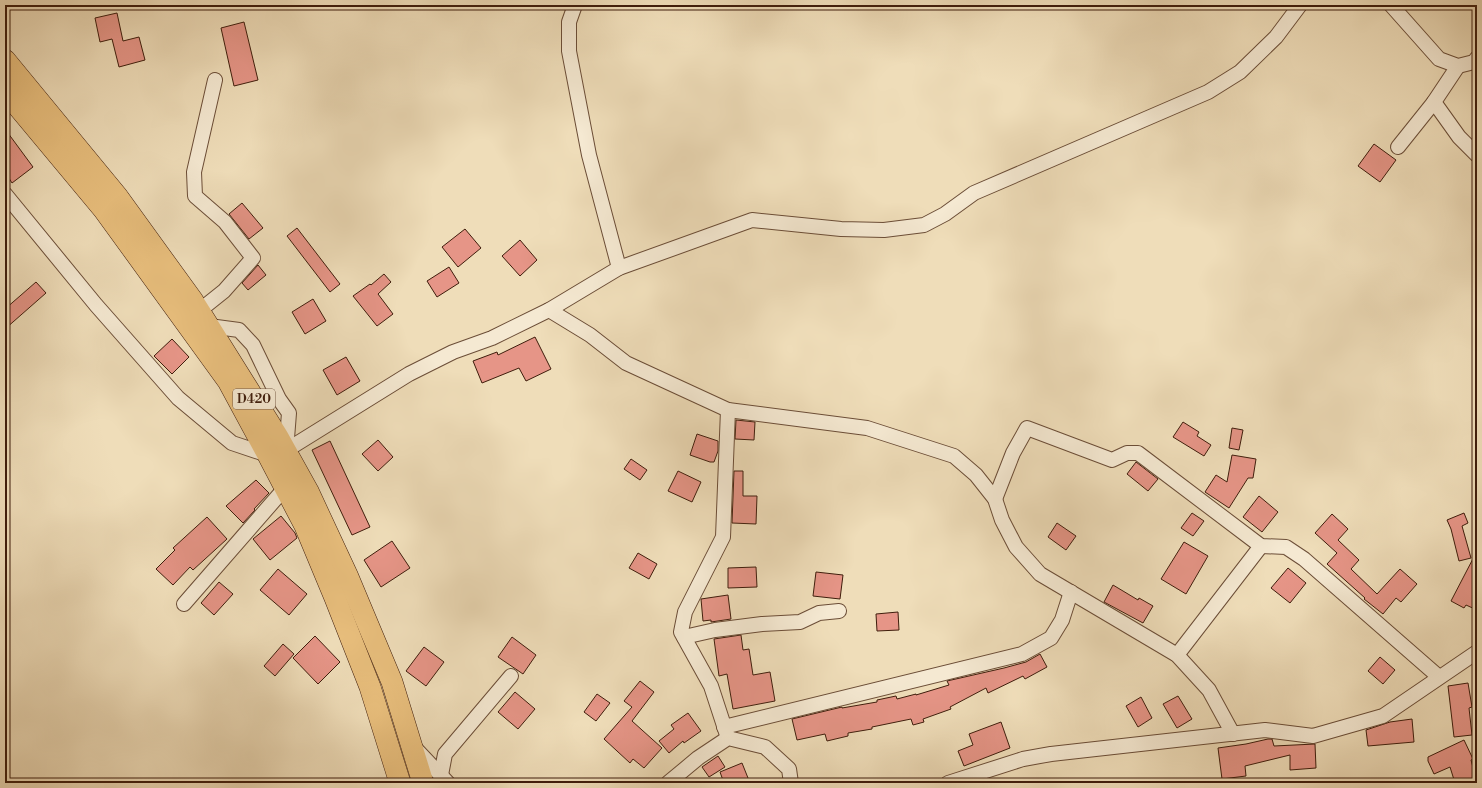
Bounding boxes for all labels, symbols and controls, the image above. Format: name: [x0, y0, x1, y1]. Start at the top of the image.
road number: D420: [233, 389, 275, 409]

